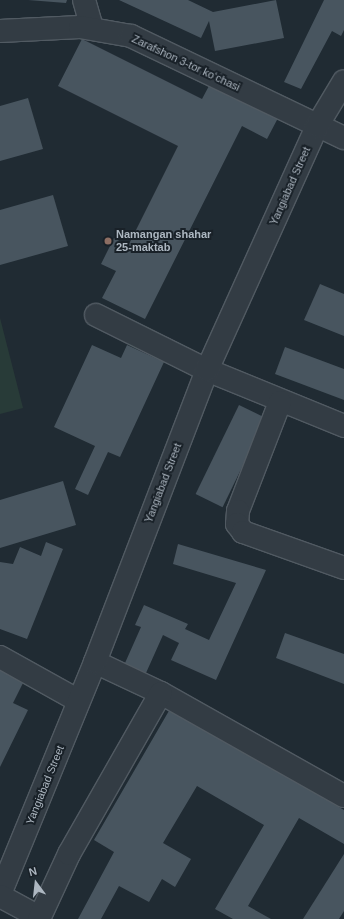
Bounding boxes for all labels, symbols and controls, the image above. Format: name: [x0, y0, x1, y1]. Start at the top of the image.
street label: Zarafshon 3-tor koʻchasi: [130, 32, 242, 94]
street label: Yangiabad Street: [267, 145, 313, 227]
place label: Namangan shahar 25-maktab: [116, 228, 211, 254]
marker: Namangan shahar 25-maktab: [103, 236, 113, 246]
street label: Yangiabad Street: [142, 441, 184, 525]
street label: Yangiabad Street: [23, 743, 67, 827]
north arrow: [16, 863, 56, 903]
text: N: [27, 865, 38, 878]

